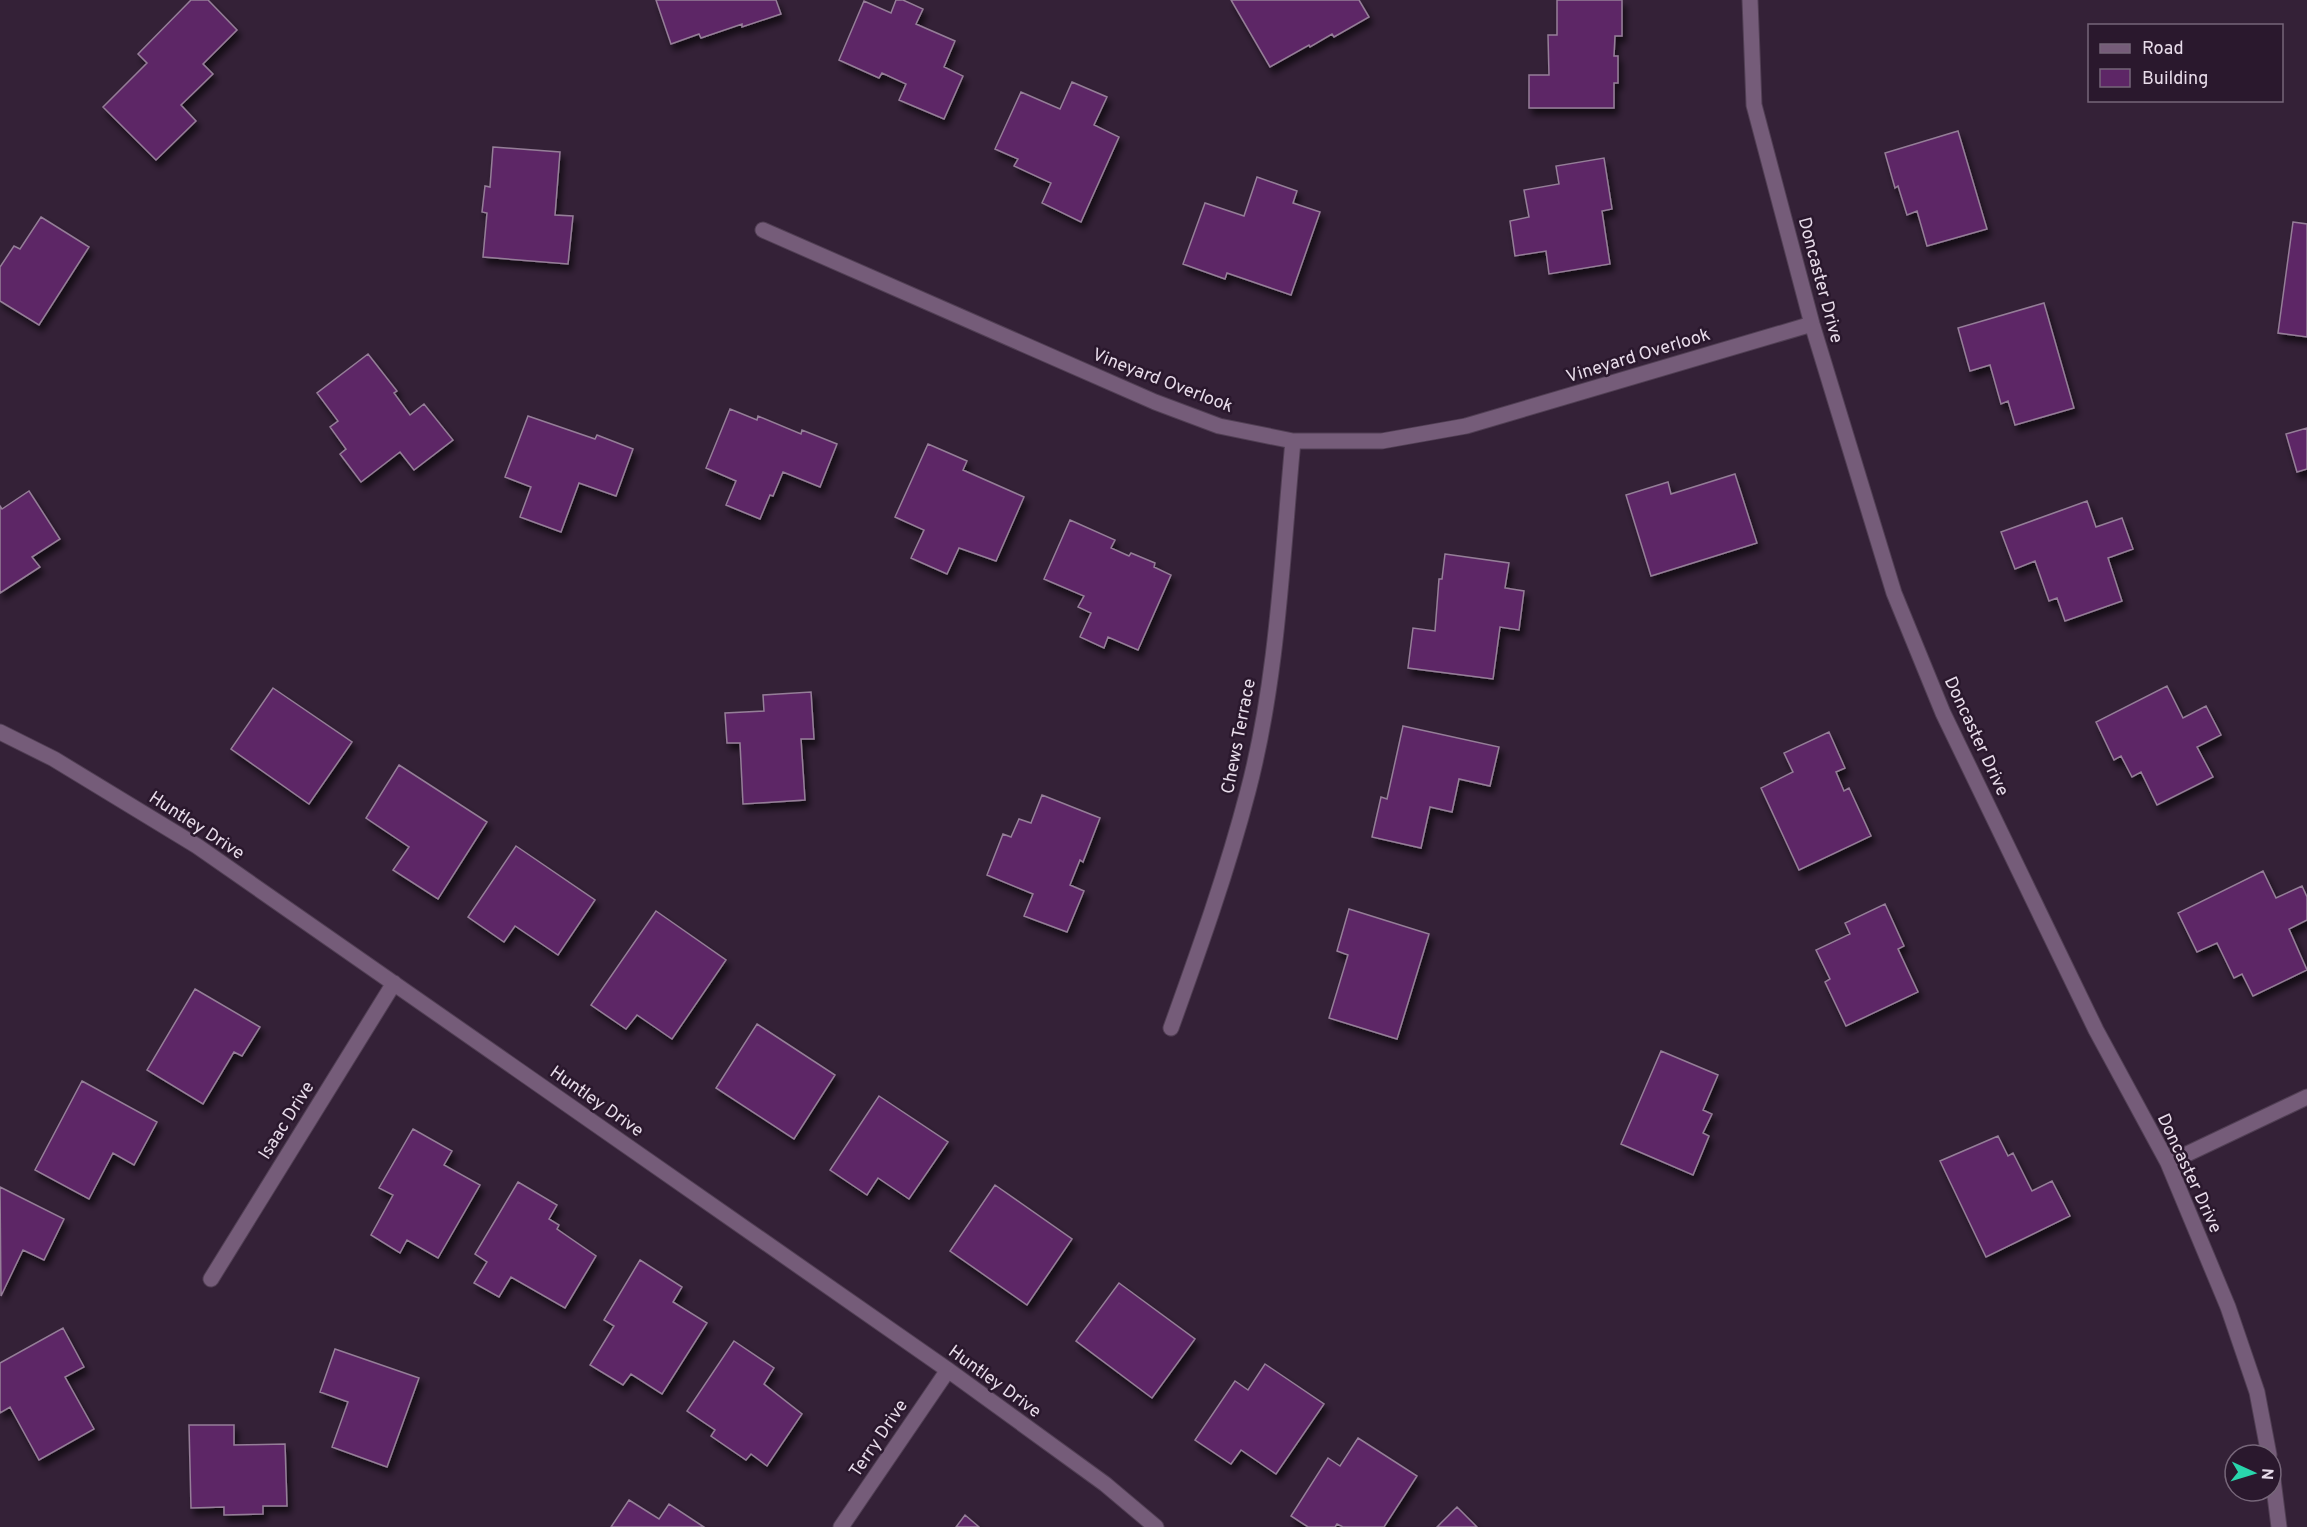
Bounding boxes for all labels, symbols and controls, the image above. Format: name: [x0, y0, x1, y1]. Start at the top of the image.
legend: [2088, 24, 2283, 102]
text: Road: [2142, 38, 2184, 61]
text: Building: [2142, 68, 2208, 91]
street label: Doncaster Drive: [1792, 215, 1847, 346]
street label: Vineyard Overlook: [1564, 324, 1713, 389]
street label: Vineyard Overlook: [1089, 344, 1236, 419]
street label: Doncaster Drive: [1938, 673, 2013, 800]
street label: Chews Terrace: [1217, 677, 1262, 796]
street label: Huntley Drive: [144, 787, 248, 866]
street label: Huntley Drive: [545, 1061, 648, 1143]
street label: Isaac Drive: [254, 1077, 320, 1164]
street label: Doncaster Drive: [2151, 1110, 2226, 1237]
street label: Huntley Drive: [943, 1341, 1045, 1424]
street label: Terry Drive: [845, 1395, 914, 1482]
north arrow: [2223, 1443, 2283, 1503]
text: N: [2256, 1467, 2276, 1480]

